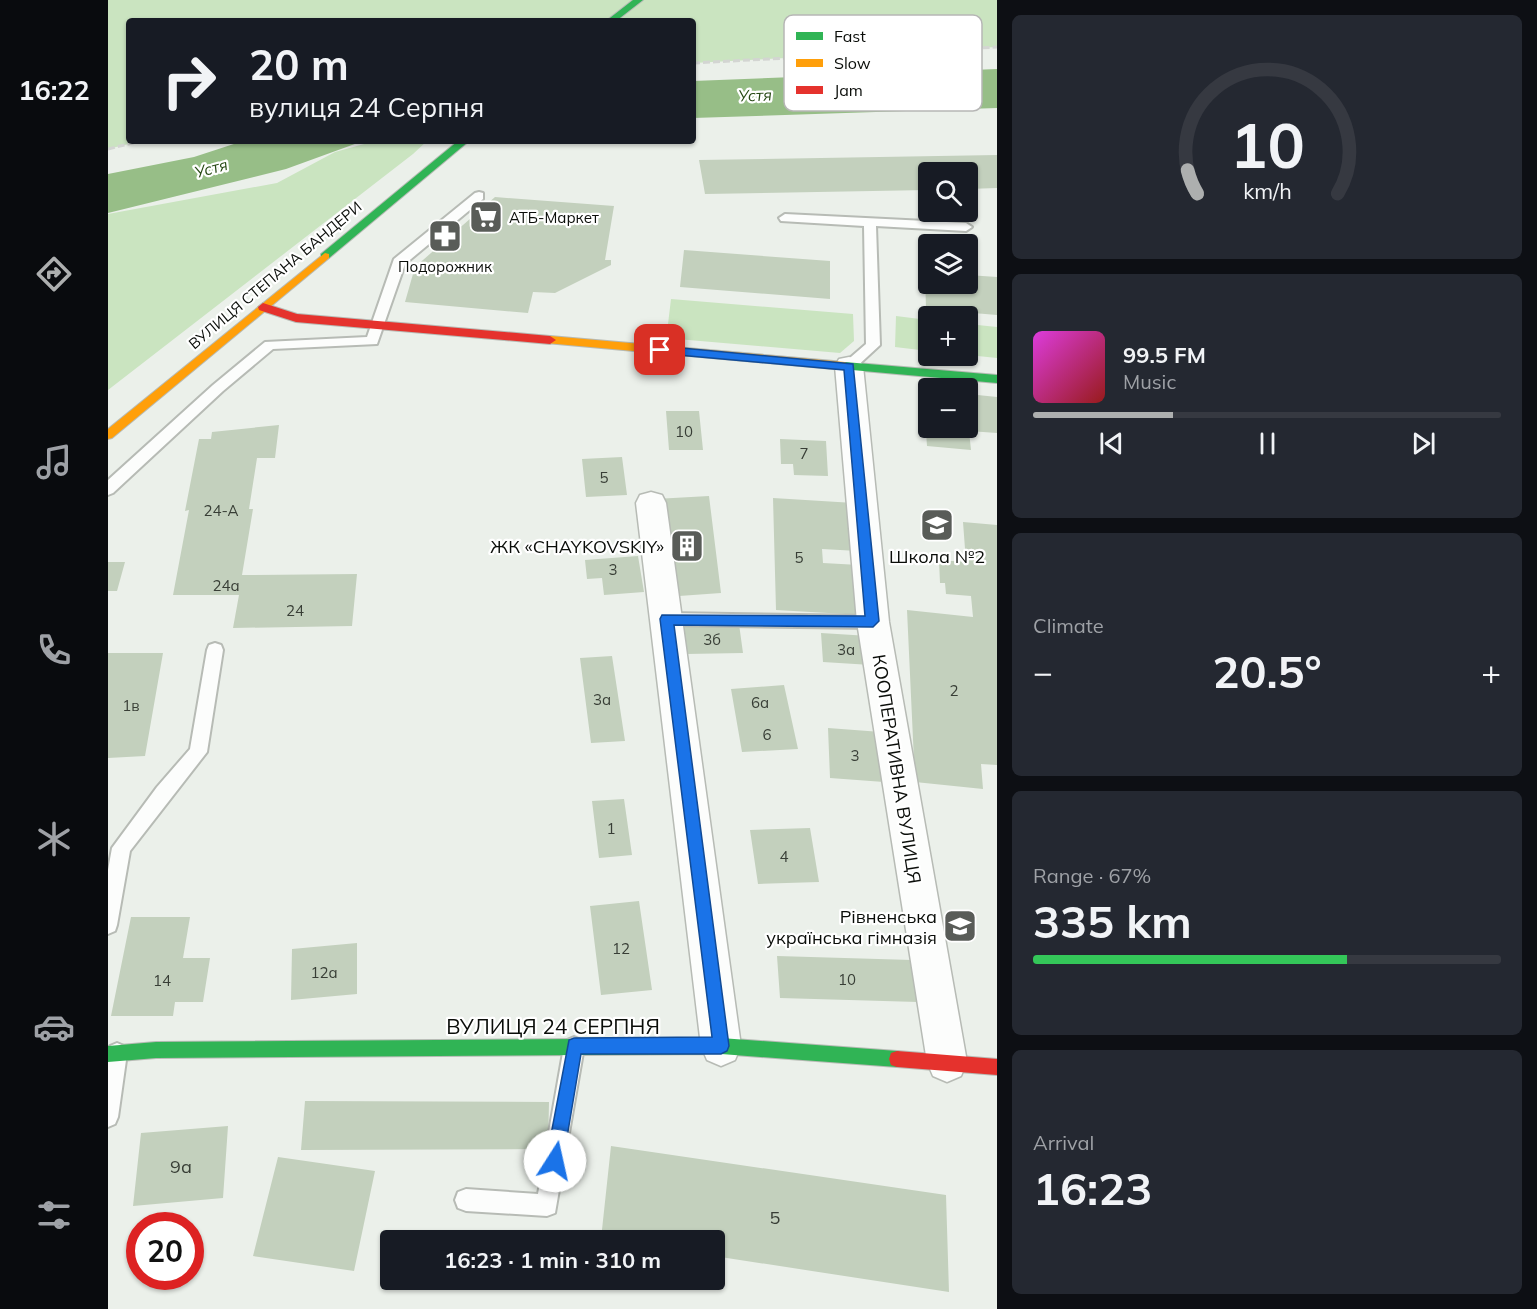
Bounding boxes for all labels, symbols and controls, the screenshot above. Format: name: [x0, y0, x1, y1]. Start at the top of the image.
legend: [784, 15, 982, 111]
text: Fast: [834, 26, 866, 46]
text: 20 m: [249, 38, 349, 91]
icon: right: [150, 42, 228, 120]
text: Slow: [834, 53, 871, 73]
text: 16:22: [18, 73, 90, 107]
text: Jam: [834, 80, 863, 100]
water label: Устя: [738, 84, 772, 106]
text: вулиця 24 Серпня: [249, 90, 484, 124]
text: 10: [1230, 105, 1304, 184]
water label: Устя: [192, 154, 230, 182]
map controls: [918, 162, 978, 438]
button: search: [918, 162, 978, 222]
text: km/h: [1243, 177, 1291, 204]
street label: ВУЛИЦЯ СТЕПАНА БАНДЕРИ: [185, 197, 365, 353]
supermarket icon: АТБ-Маркет: [468, 199, 504, 235]
place label: АТБ-Маркет: [509, 208, 599, 227]
pharmacy icon: Подорожник: [427, 218, 463, 254]
button: layers: [918, 234, 978, 294]
icon: directions: [33, 253, 75, 295]
place label: Подорожник: [398, 257, 493, 276]
button: +: [918, 306, 978, 366]
pin: [634, 324, 685, 375]
icon: arrive: [643, 333, 676, 366]
text: 99.5 FM: [1123, 341, 1206, 369]
text: Music: [1123, 369, 1176, 394]
button: −: [918, 378, 978, 438]
house number: 10: [675, 422, 693, 441]
icon: previous: [1095, 427, 1128, 460]
icon: pause: [1251, 427, 1284, 460]
icon: next: [1407, 427, 1440, 460]
icon: music: [33, 441, 75, 483]
house number: 7: [799, 444, 809, 463]
house number: 5: [599, 468, 609, 487]
house number: 24-А: [203, 501, 239, 520]
school or university icon: Школа №2: [919, 507, 955, 543]
building icon: ЖК «CHAYKOVSKIY»: [669, 528, 705, 564]
place label: ЖК «CHAYKOVSKIY»: [490, 535, 664, 558]
place label: Школа №2: [889, 545, 985, 568]
house number: 5: [794, 548, 804, 567]
house number: 3: [608, 560, 618, 579]
house number: 24а: [212, 576, 240, 595]
house number: 24: [286, 601, 304, 620]
text: Climate: [1033, 613, 1104, 638]
icon: phone: [33, 629, 75, 671]
house number: 3б: [703, 630, 721, 649]
house number: 3а: [837, 640, 855, 659]
text: 20.5°: [1212, 643, 1322, 699]
text: −: [1033, 651, 1053, 692]
text: +: [1481, 651, 1501, 692]
street label: КООПЕРАТИВНА ВУЛИЦЯ: [868, 653, 926, 885]
house number: 2: [949, 681, 959, 700]
house number: 3а: [593, 690, 611, 709]
house number: 6а: [751, 693, 769, 712]
house number: 1в: [122, 696, 140, 715]
house number: 6: [762, 725, 772, 744]
house number: 3: [850, 746, 860, 765]
icon: climate: [33, 818, 75, 860]
house number: 1: [606, 819, 616, 838]
house number: 4: [779, 847, 789, 866]
text: Range · 67%: [1033, 863, 1151, 888]
text: 335 km: [1033, 893, 1192, 949]
place label: Рівненська українська гімназія: [766, 905, 937, 949]
school or university icon: Рівненська українська гімназія: [942, 908, 978, 944]
house number: 12: [612, 939, 630, 958]
house number: 12а: [310, 963, 338, 982]
house number: 10: [838, 970, 856, 989]
house number: 14: [153, 971, 171, 990]
icon: car: [33, 1006, 75, 1048]
street label: ВУЛИЦЯ 24 СЕРПНЯ: [446, 1013, 660, 1039]
position arrow: [523, 1129, 587, 1193]
text: Arrival: [1033, 1130, 1094, 1155]
house number: 9а: [170, 1155, 192, 1178]
text: 16:23: [1033, 1160, 1152, 1216]
icon: filters: [33, 1194, 75, 1236]
house number: 5: [770, 1206, 781, 1229]
speed limit sign: 20: [126, 1212, 204, 1290]
text: 16:23 · 1 min · 310 m: [444, 1246, 661, 1274]

